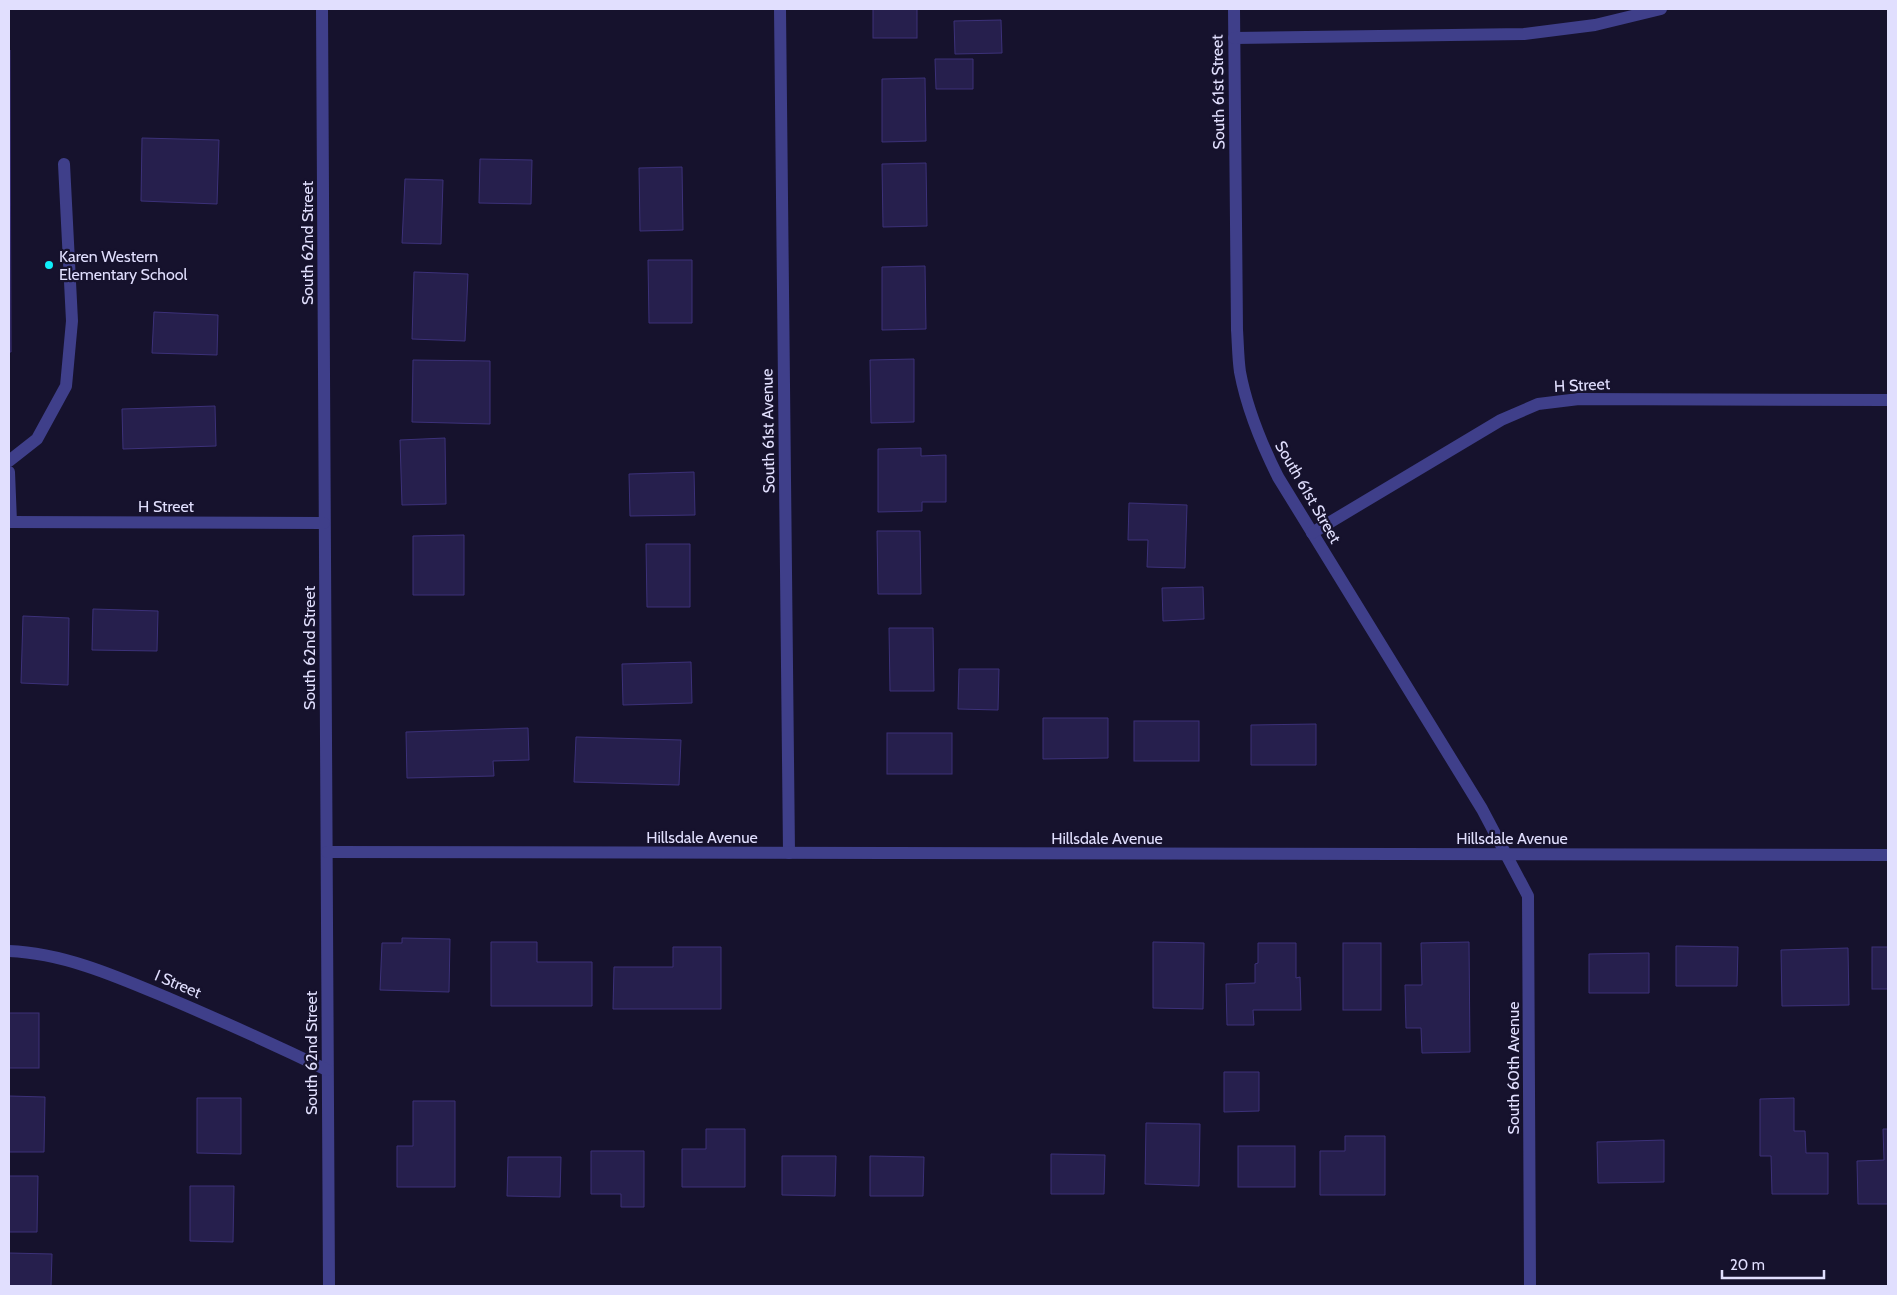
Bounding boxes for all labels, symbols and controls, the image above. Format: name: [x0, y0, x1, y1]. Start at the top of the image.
street label: South 61st Street: [1207, 34, 1229, 150]
street label: South 62nd Street: [298, 180, 317, 305]
place label: Karen Western Elementary School: [59, 247, 187, 284]
marker: Karen Western Elementary School: [43, 259, 55, 271]
street label: South 61st Avenue: [757, 368, 779, 494]
street label: H Street: [1554, 374, 1611, 396]
street label: South 61st Street: [1271, 437, 1345, 547]
street label: H Street: [138, 497, 195, 516]
street label: South 62nd Street: [300, 585, 319, 710]
street label: Hillsdale Avenue: [646, 828, 758, 847]
street label: Hillsdale Avenue: [1051, 829, 1163, 848]
street label: Hillsdale Avenue: [1456, 829, 1568, 848]
street label: I Street: [152, 966, 205, 1003]
street label: South 62nd Street: [302, 990, 321, 1115]
street label: South 60th Avenue: [1504, 1002, 1523, 1134]
scale bar: [1722, 1248, 1824, 1280]
text: 20 m: [1730, 1256, 1765, 1274]

